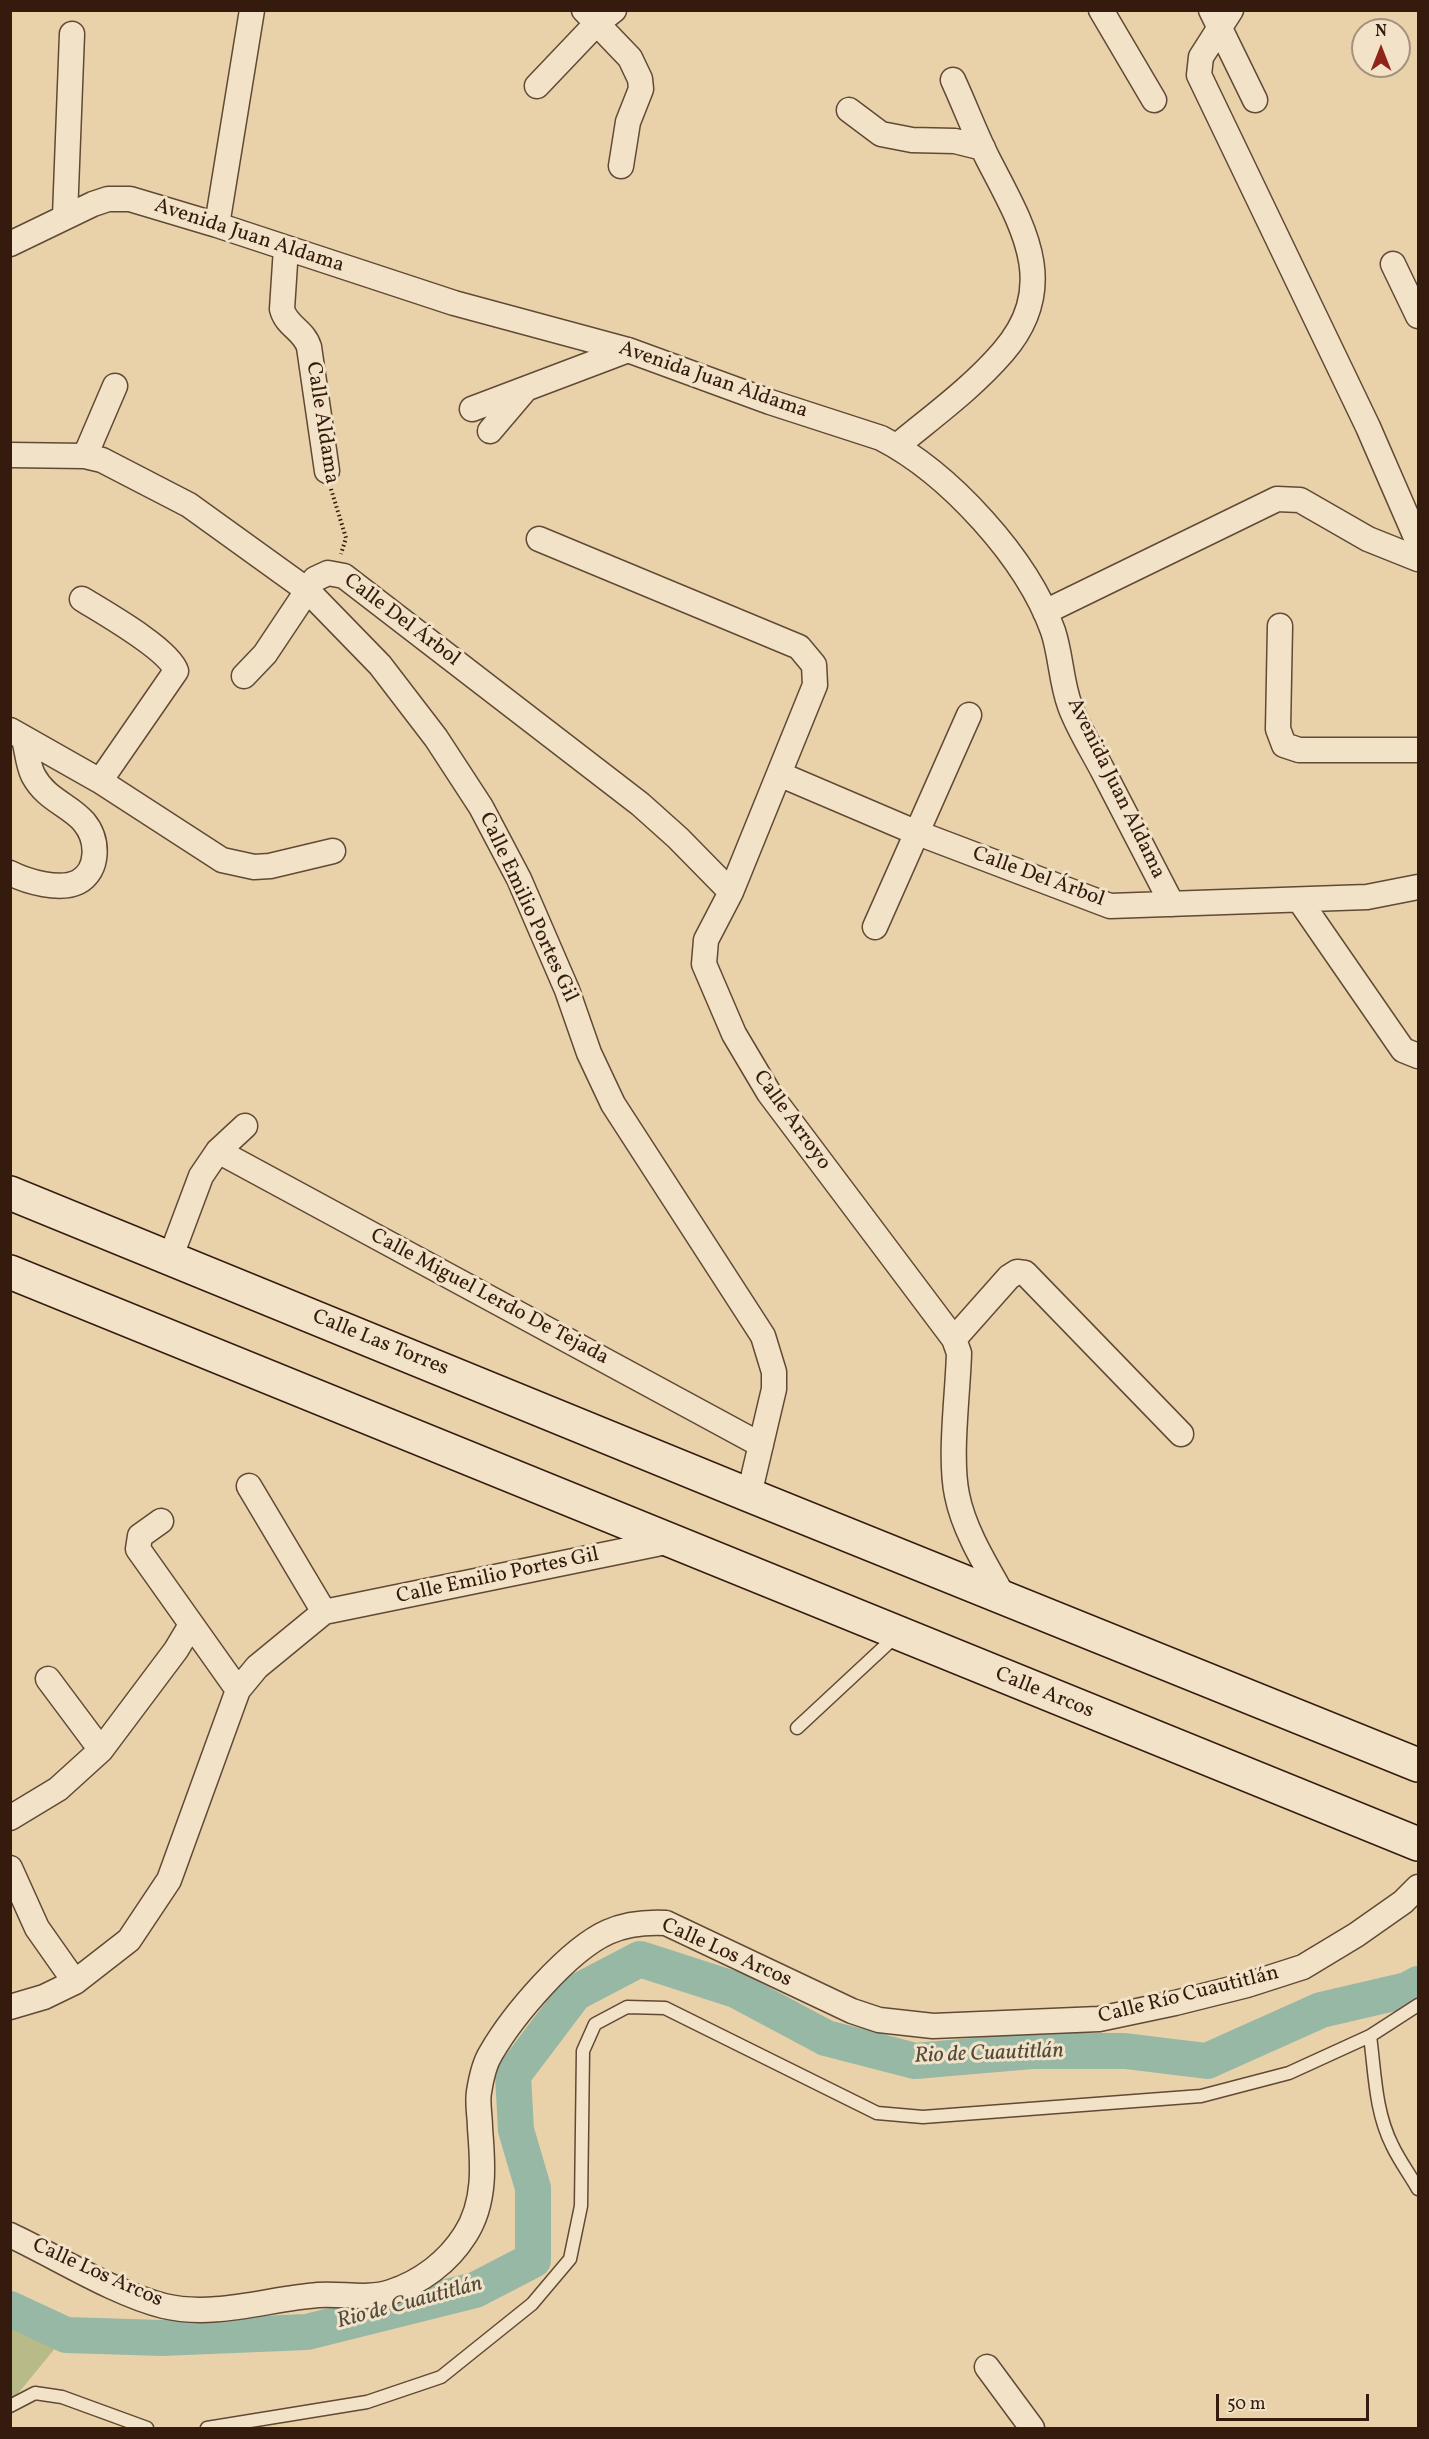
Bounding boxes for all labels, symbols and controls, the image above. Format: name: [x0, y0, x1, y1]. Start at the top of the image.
north arrow: [1351, 18, 1411, 78]
text: N: [1375, 21, 1387, 43]
street label: Avenida Juan Aldama: [151, 194, 347, 280]
street label: Avenida Juan Aldama: [615, 337, 811, 425]
street label: Calle Aldama: [299, 360, 343, 486]
street label: Calle Del Árbol: [338, 569, 464, 673]
street label: Avenida Juan Aldama: [1060, 694, 1170, 884]
street label: Calle Emilio Portes Gil: [472, 809, 582, 1007]
street label: Calle Del Árbol: [968, 842, 1108, 914]
street label: Calle Arroyo: [747, 1066, 835, 1176]
street label: Calle Miguel Lerdo De Tejada: [365, 1224, 613, 1372]
street label: Calle Las Torres: [308, 1305, 452, 1383]
street label: Calle Emilio Portes Gil: [394, 1543, 602, 1611]
street label: Calle Arcos: [991, 1663, 1097, 1725]
street label: Calle Los Arcos: [657, 1914, 795, 1994]
street label: Calle Río Cuautitlán: [1096, 1961, 1282, 2031]
water label: Rio de Cuautitlán: [914, 2039, 1064, 2071]
street label: Calle Los Arcos: [28, 2234, 166, 2314]
water label: Rio de Cuautitlán: [334, 2272, 486, 2336]
scale bar: [1219, 2382, 1372, 2420]
text: 50 m: [1227, 2392, 1266, 2417]

